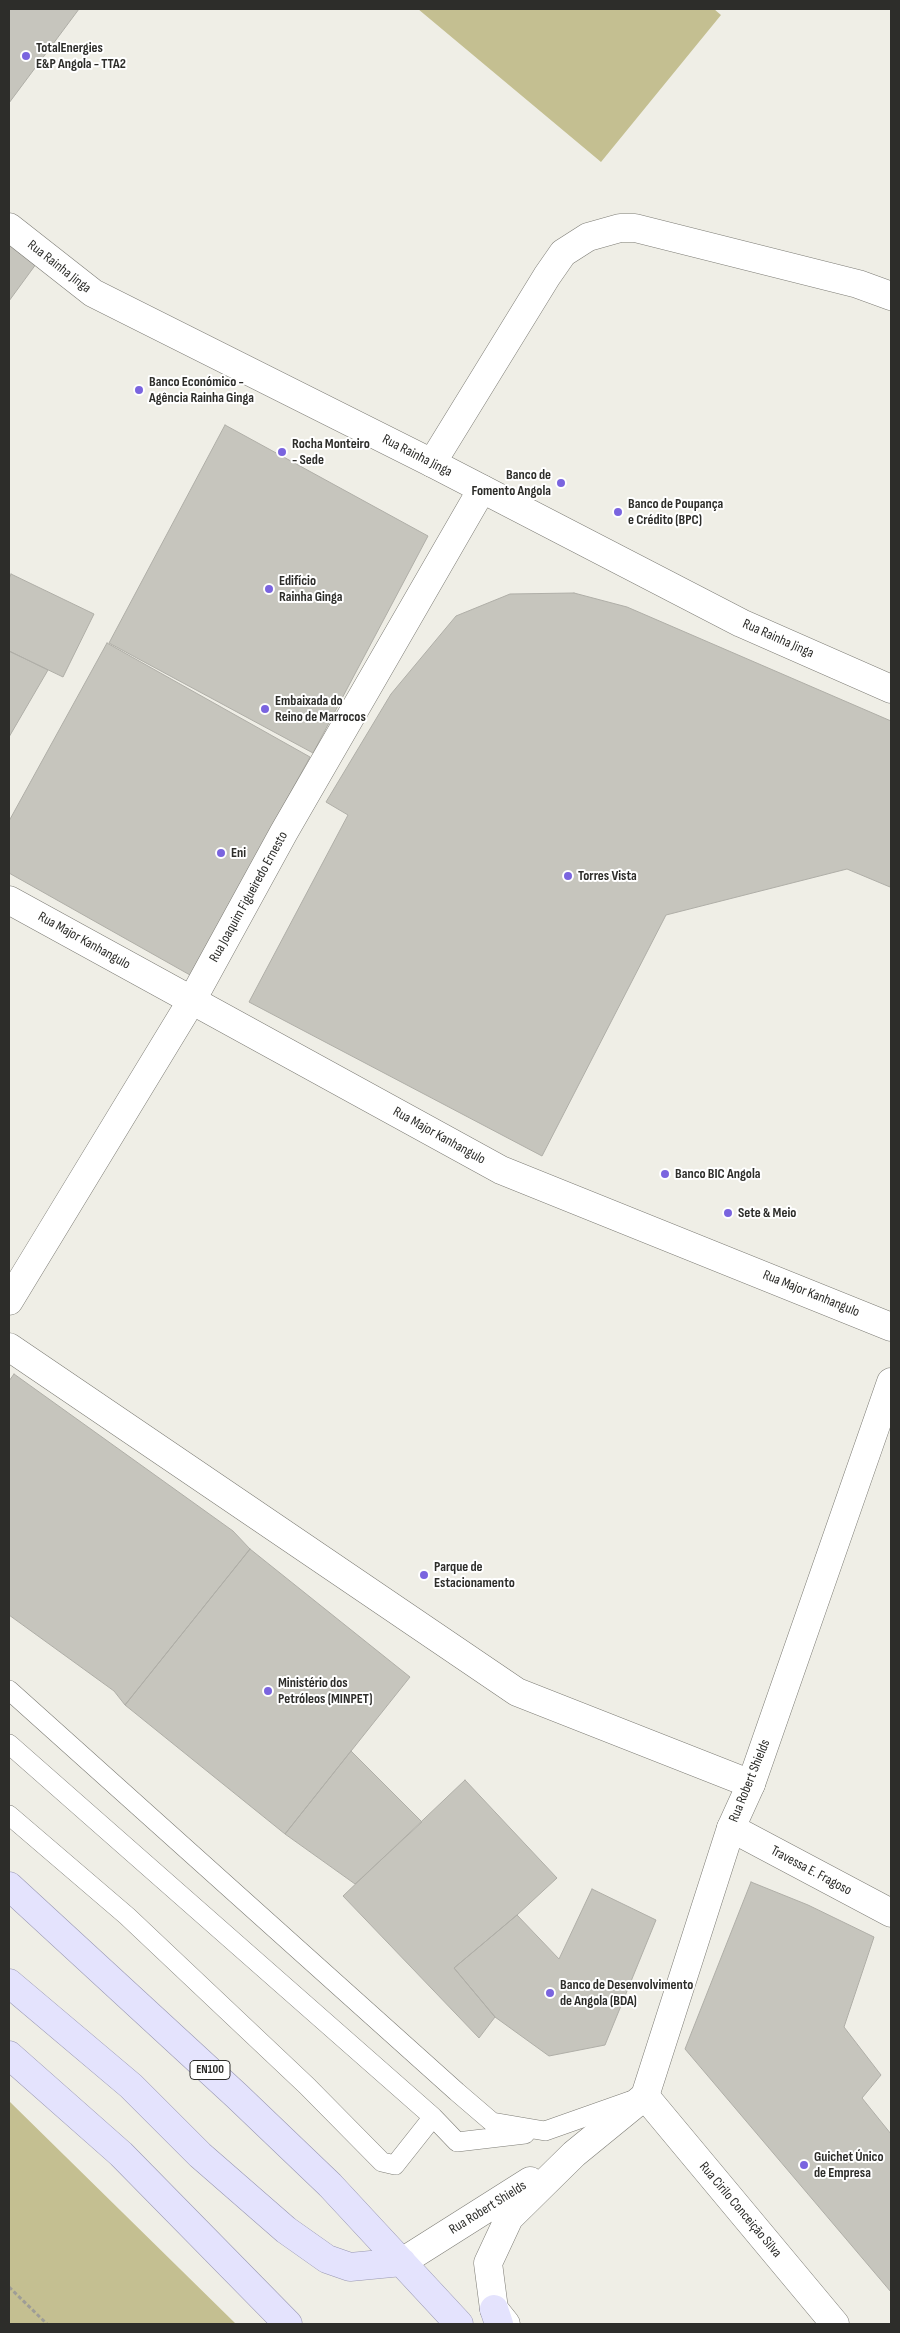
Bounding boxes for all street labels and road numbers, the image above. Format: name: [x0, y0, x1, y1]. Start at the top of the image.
street label: Rua Rainha Jinga: [24, 237, 94, 297]
street label: Rua Rainha Jinga: [379, 431, 455, 481]
street label: Rua Rainha Jinga: [740, 616, 816, 662]
street label: Rua Joaquim Figueiredo Ernesto: [206, 829, 292, 965]
street label: Rua Major Kanhangulo: [35, 909, 133, 973]
street label: Rua Major Kanhangulo: [390, 1104, 488, 1168]
street label: Rua Major Kanhangulo: [760, 1267, 862, 1321]
street label: Rua Robert Shields: [726, 1737, 774, 1825]
street label: Travessa E. Fragoso: [768, 1843, 854, 1899]
road number: EN100: [190, 2060, 230, 2080]
street label: Rua Cirilo Conceição Silva: [695, 2159, 785, 2261]
street label: Rua Robert Shields: [446, 2178, 530, 2238]

